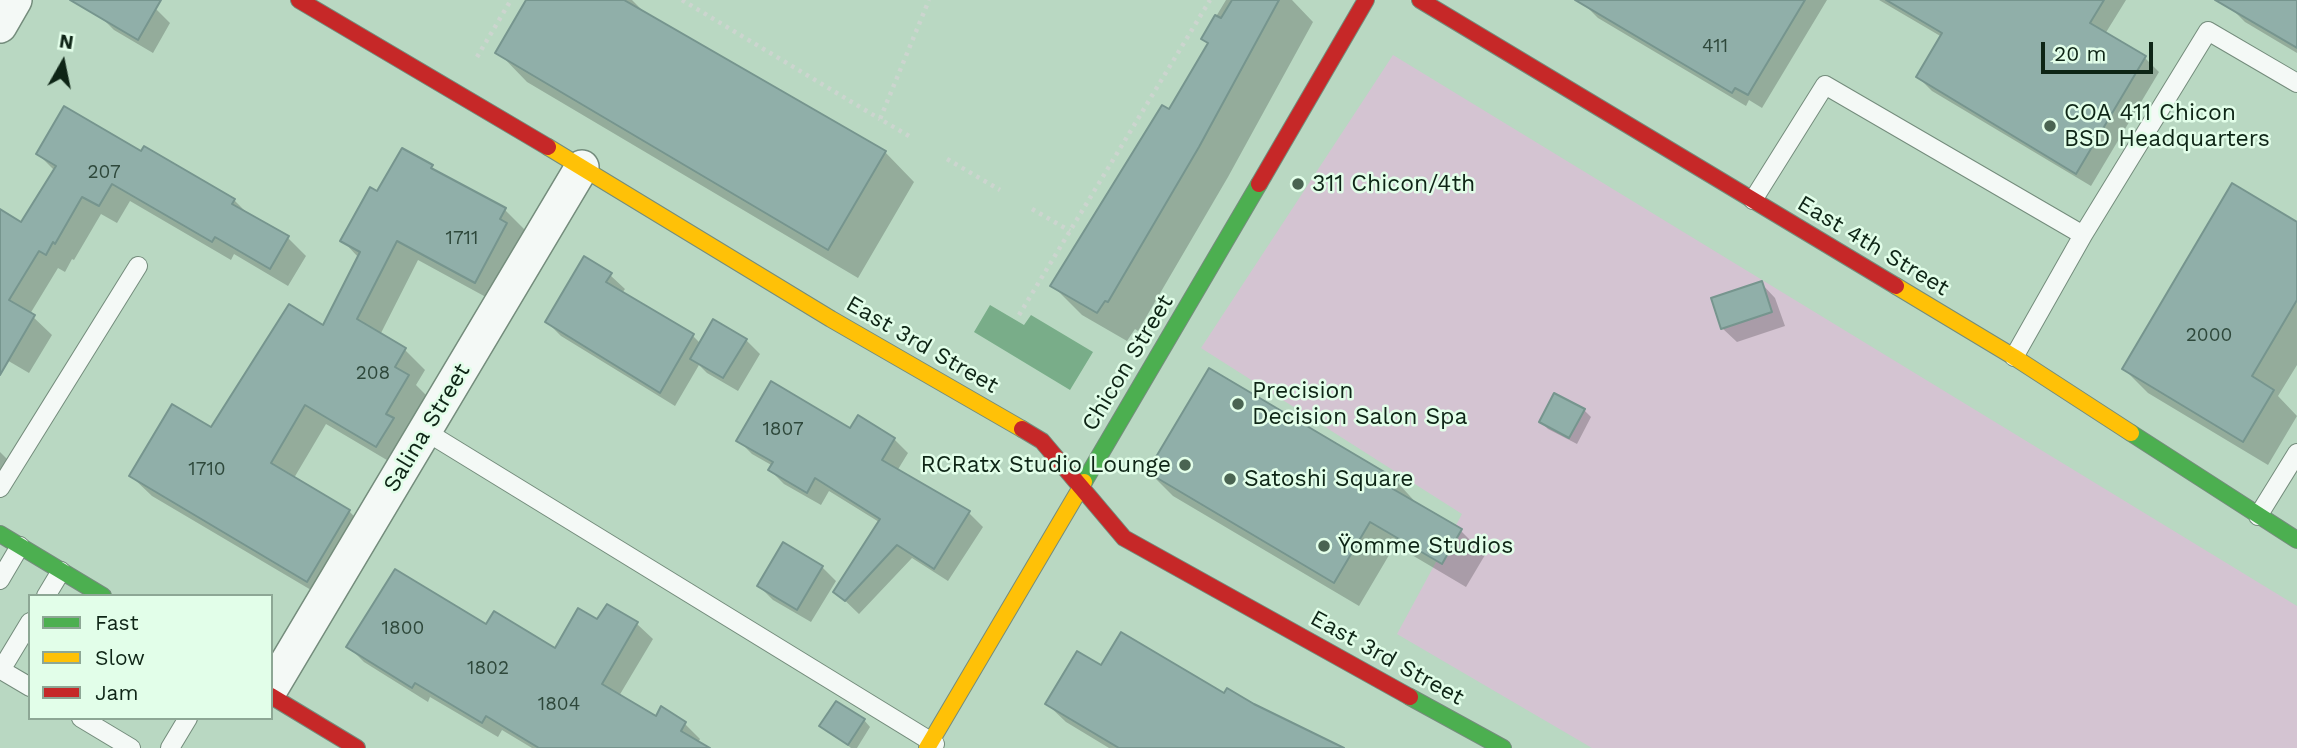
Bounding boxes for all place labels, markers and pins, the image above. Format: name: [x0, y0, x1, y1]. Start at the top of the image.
place label: COA 411 Chicon BSD Headquarters: [2064, 99, 2270, 153]
marker: COA 411 Chicon BSD Headquarters: [2042, 118, 2058, 134]
place label: 311 Chicon/4th: [1312, 170, 1475, 198]
marker: 311 Chicon/4th: [1290, 176, 1306, 192]
place label: Precision Decision Salon Spa: [1252, 377, 1467, 431]
marker: Precision Decision Salon Spa: [1230, 396, 1246, 412]
place label: RCRatx Studio Lounge: [921, 451, 1171, 479]
marker: RCRatx Studio Lounge: [1177, 457, 1193, 473]
place label: Satoshi Square: [1244, 465, 1413, 493]
marker: Satoshi Square: [1222, 471, 1238, 487]
place label: Ÿomme Studios: [1338, 532, 1513, 560]
marker: Ÿomme Studios: [1316, 538, 1332, 554]

